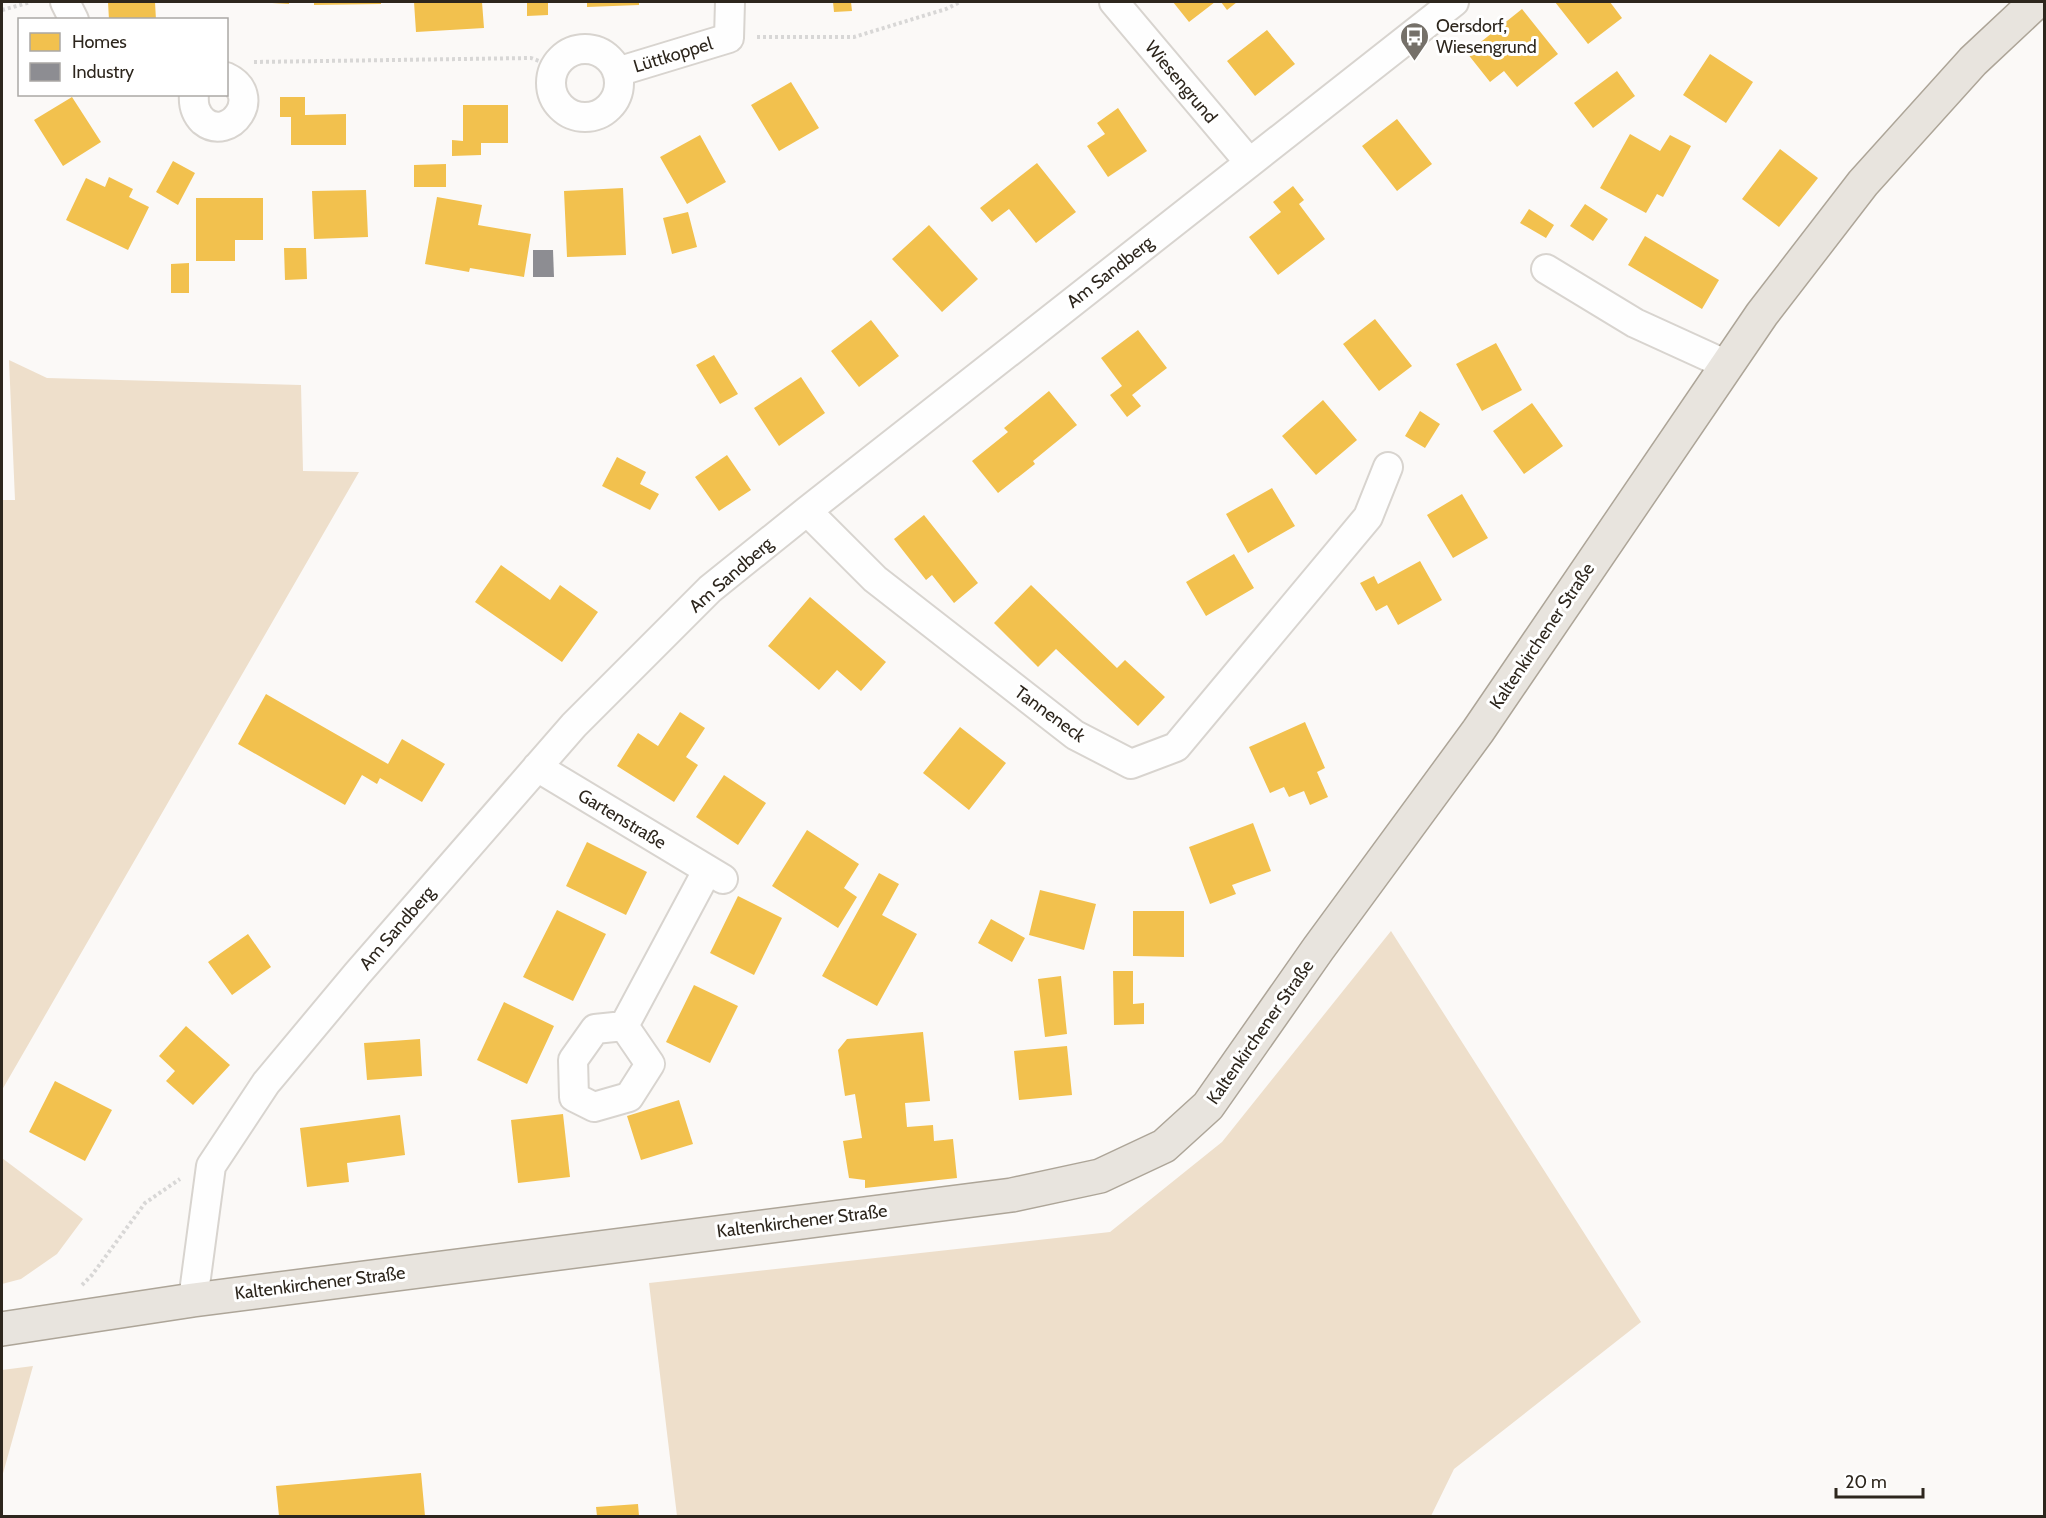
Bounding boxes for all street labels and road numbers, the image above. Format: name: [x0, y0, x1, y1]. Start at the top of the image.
street label: Lüttkoppel: [631, 32, 716, 77]
street label: Wiesengrund: [1140, 36, 1222, 128]
street label: Am Sandberg: [1062, 231, 1159, 313]
street label: Am Sandberg: [685, 532, 778, 617]
street label: Kaltenkirchener Straße: [1485, 559, 1599, 713]
street label: Tanneneck: [1010, 681, 1090, 748]
street label: Gartenstraße: [574, 784, 670, 854]
street label: Am Sandberg: [355, 881, 440, 974]
street label: Kaltenkirchener Straße: [1202, 955, 1318, 1109]
street label: Kaltenkirchener Straße: [715, 1200, 889, 1242]
street label: Kaltenkirchener Straße: [233, 1262, 407, 1304]

